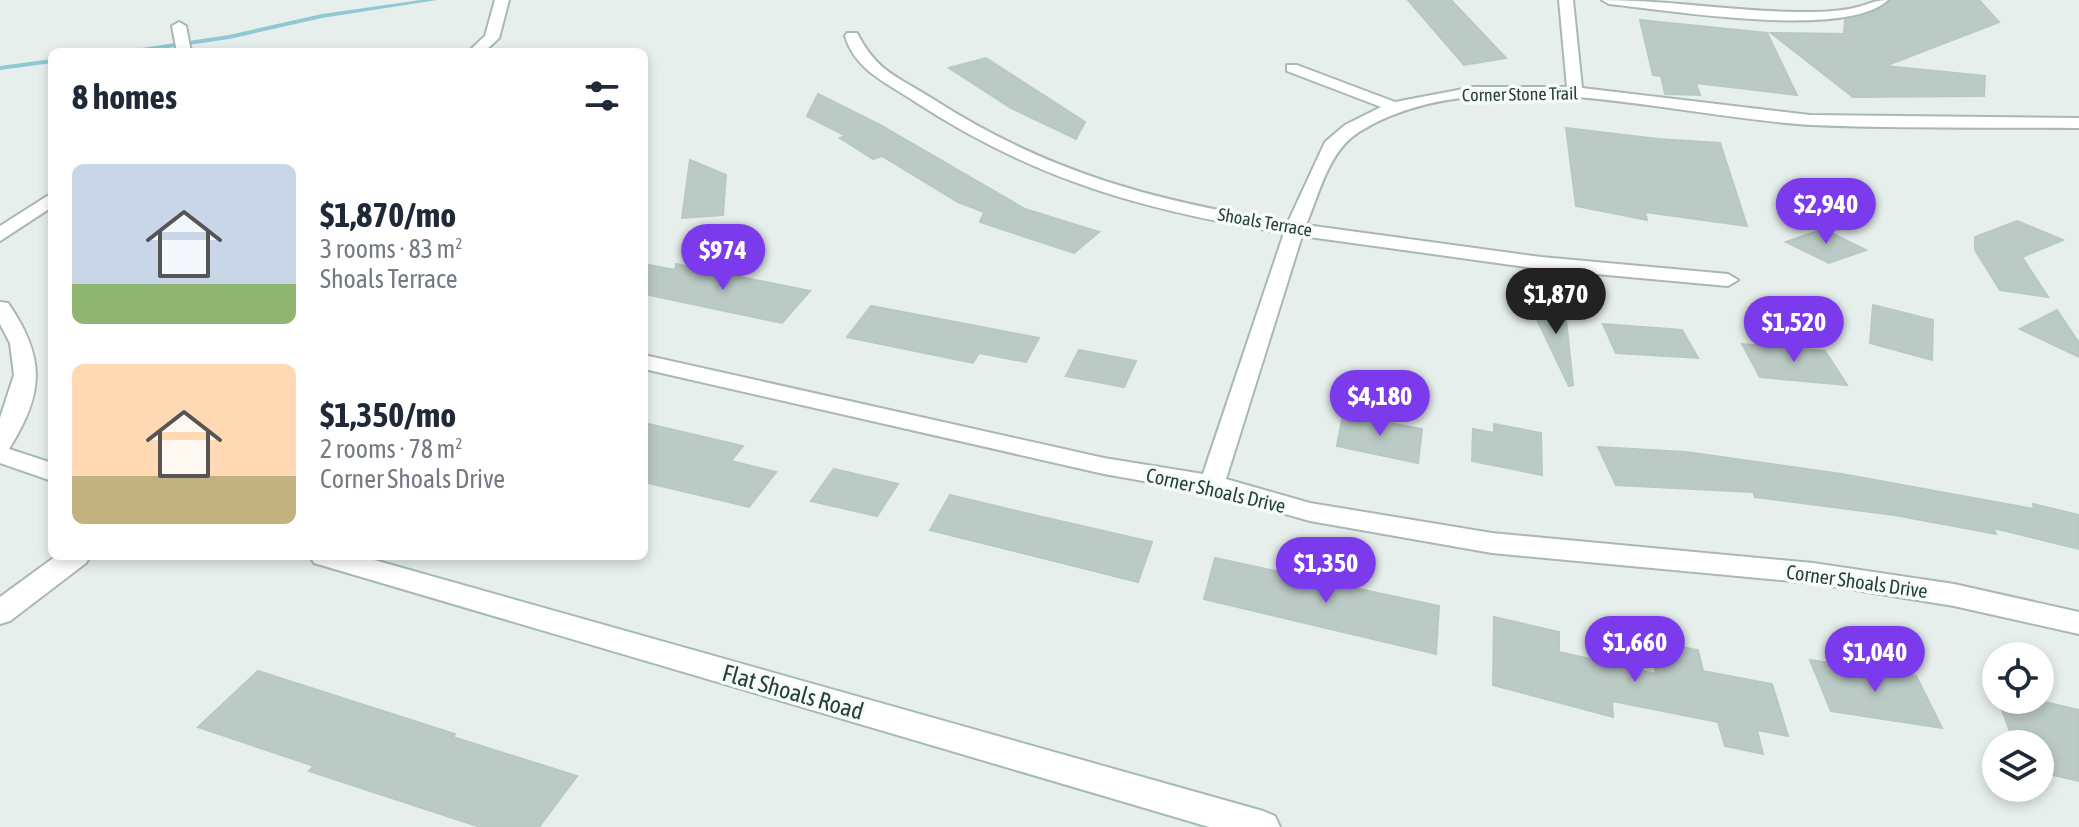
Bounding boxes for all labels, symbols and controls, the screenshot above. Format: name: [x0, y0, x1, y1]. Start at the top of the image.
icon: filters: [580, 74, 624, 118]
text: 8 homes: [72, 77, 177, 116]
street label: Corner Stone Trail: [1462, 82, 1578, 106]
pin: $2,940: [1761, 178, 1891, 246]
text: $2,940: [1794, 189, 1858, 219]
text: $1,870/mo: [320, 195, 456, 234]
icon: home: [136, 196, 232, 292]
street label: Shoals Terrace: [1216, 203, 1314, 241]
pin: $974: [676, 224, 770, 292]
text: 3 rooms · 83 m²: [320, 234, 462, 264]
text: $974: [699, 235, 747, 265]
text: Shoals Terrace: [320, 264, 457, 294]
pin: $1,870: [1491, 268, 1621, 336]
text: $1,870: [1524, 279, 1588, 309]
pin: $1,520: [1729, 296, 1859, 364]
text: $1,520: [1762, 307, 1826, 337]
pin: $4,180: [1315, 370, 1445, 438]
text: $4,180: [1348, 381, 1412, 411]
text: $1,350/mo: [320, 395, 456, 434]
icon: home: [136, 396, 232, 492]
text: 2 rooms · 78 m²: [320, 434, 462, 464]
street label: Corner Shoals Drive: [1144, 463, 1288, 517]
text: Corner Shoals Drive: [320, 464, 505, 494]
pin: $1,350: [1261, 537, 1391, 605]
text: $1,350: [1294, 548, 1358, 578]
street label: Corner Shoals Drive: [1785, 560, 1929, 602]
pin: $1,660: [1570, 616, 1700, 684]
pin: $1,040: [1810, 626, 1940, 694]
text: $1,660: [1603, 627, 1667, 657]
text: $1,040: [1843, 637, 1907, 667]
map controls: [1982, 642, 2054, 802]
button: locate: [1982, 642, 2054, 714]
street label: Flat Shoals Road: [719, 659, 867, 725]
button: layers: [1982, 730, 2054, 802]

